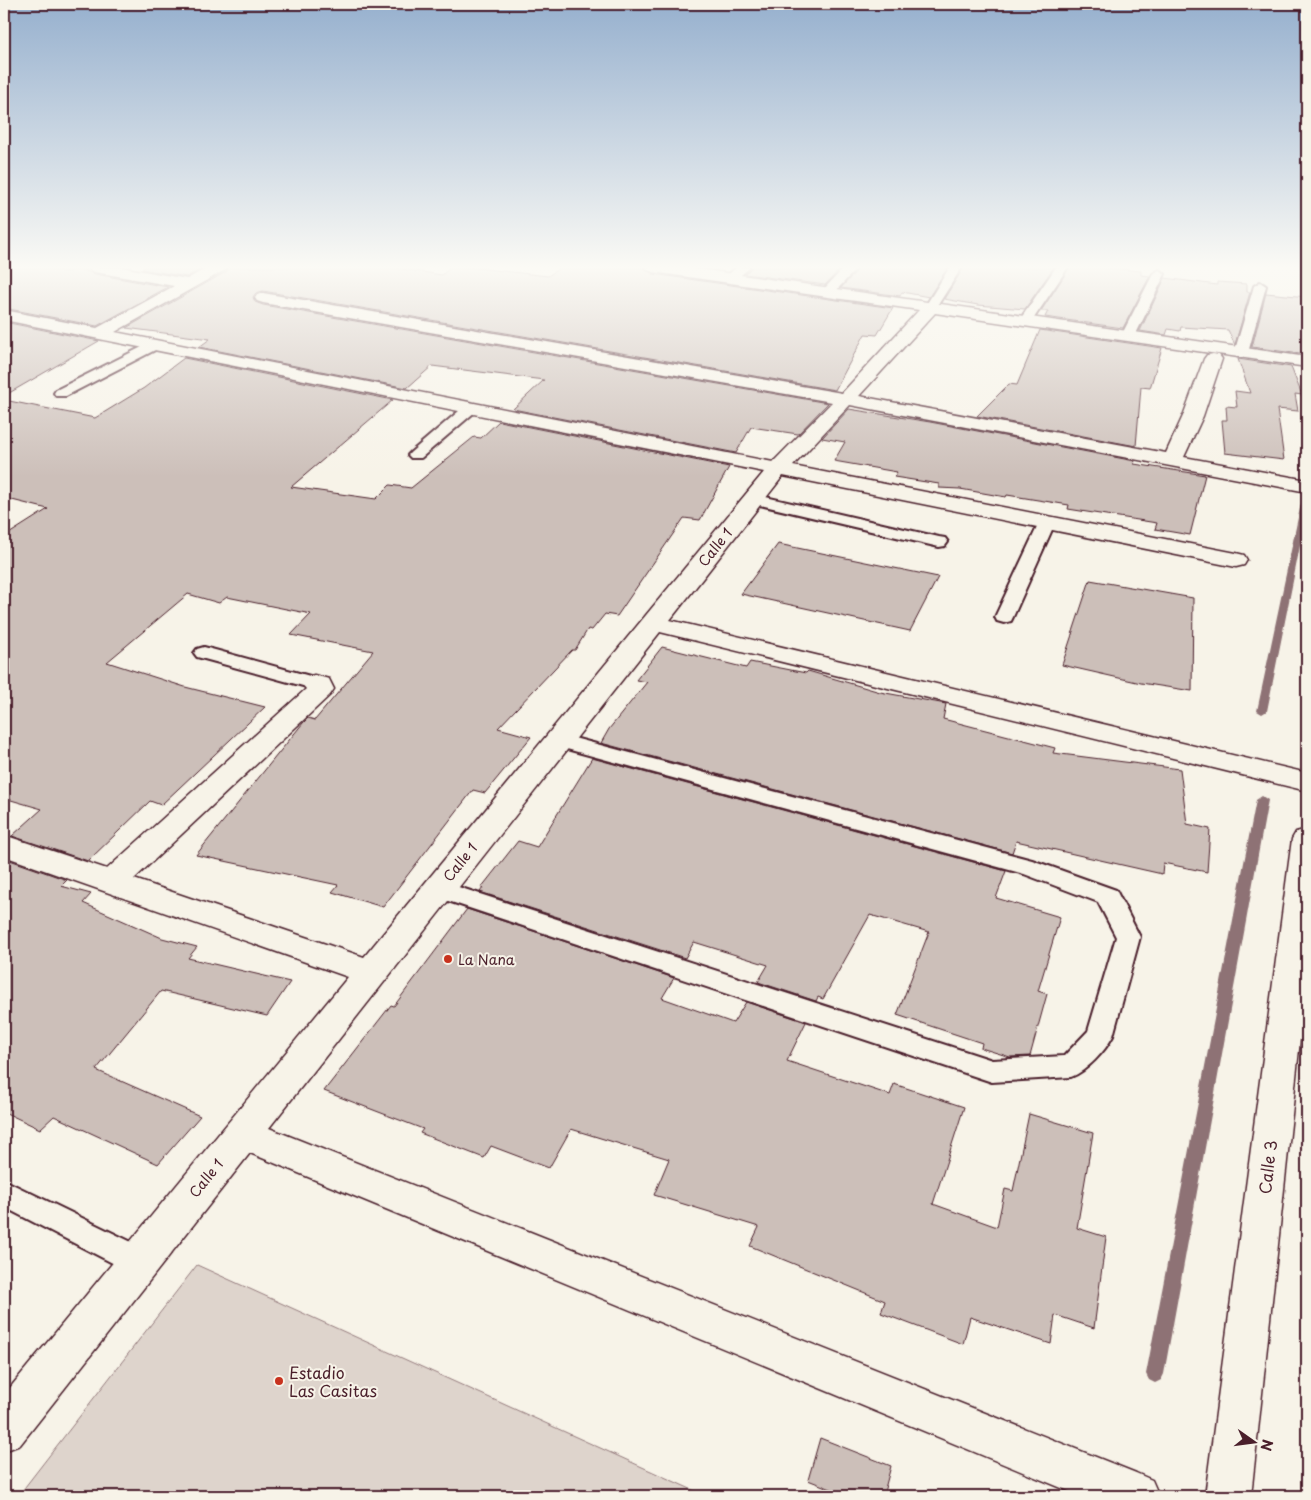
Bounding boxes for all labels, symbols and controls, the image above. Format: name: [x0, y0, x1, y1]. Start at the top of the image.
street label: Calle 1: [693, 523, 737, 571]
street label: Calle 1: [438, 838, 482, 886]
place label: La Nana: [458, 949, 515, 970]
marker: La Nana: [442, 953, 454, 965]
street label: Calle 3: [1252, 1139, 1282, 1195]
street label: Calle 1: [184, 1154, 228, 1202]
place label: Estadio Las Casitas: [289, 1360, 377, 1402]
marker: Estadio Las Casitas: [273, 1375, 285, 1387]
north arrow: [1228, 1418, 1278, 1468]
text: N: [1256, 1437, 1279, 1453]

